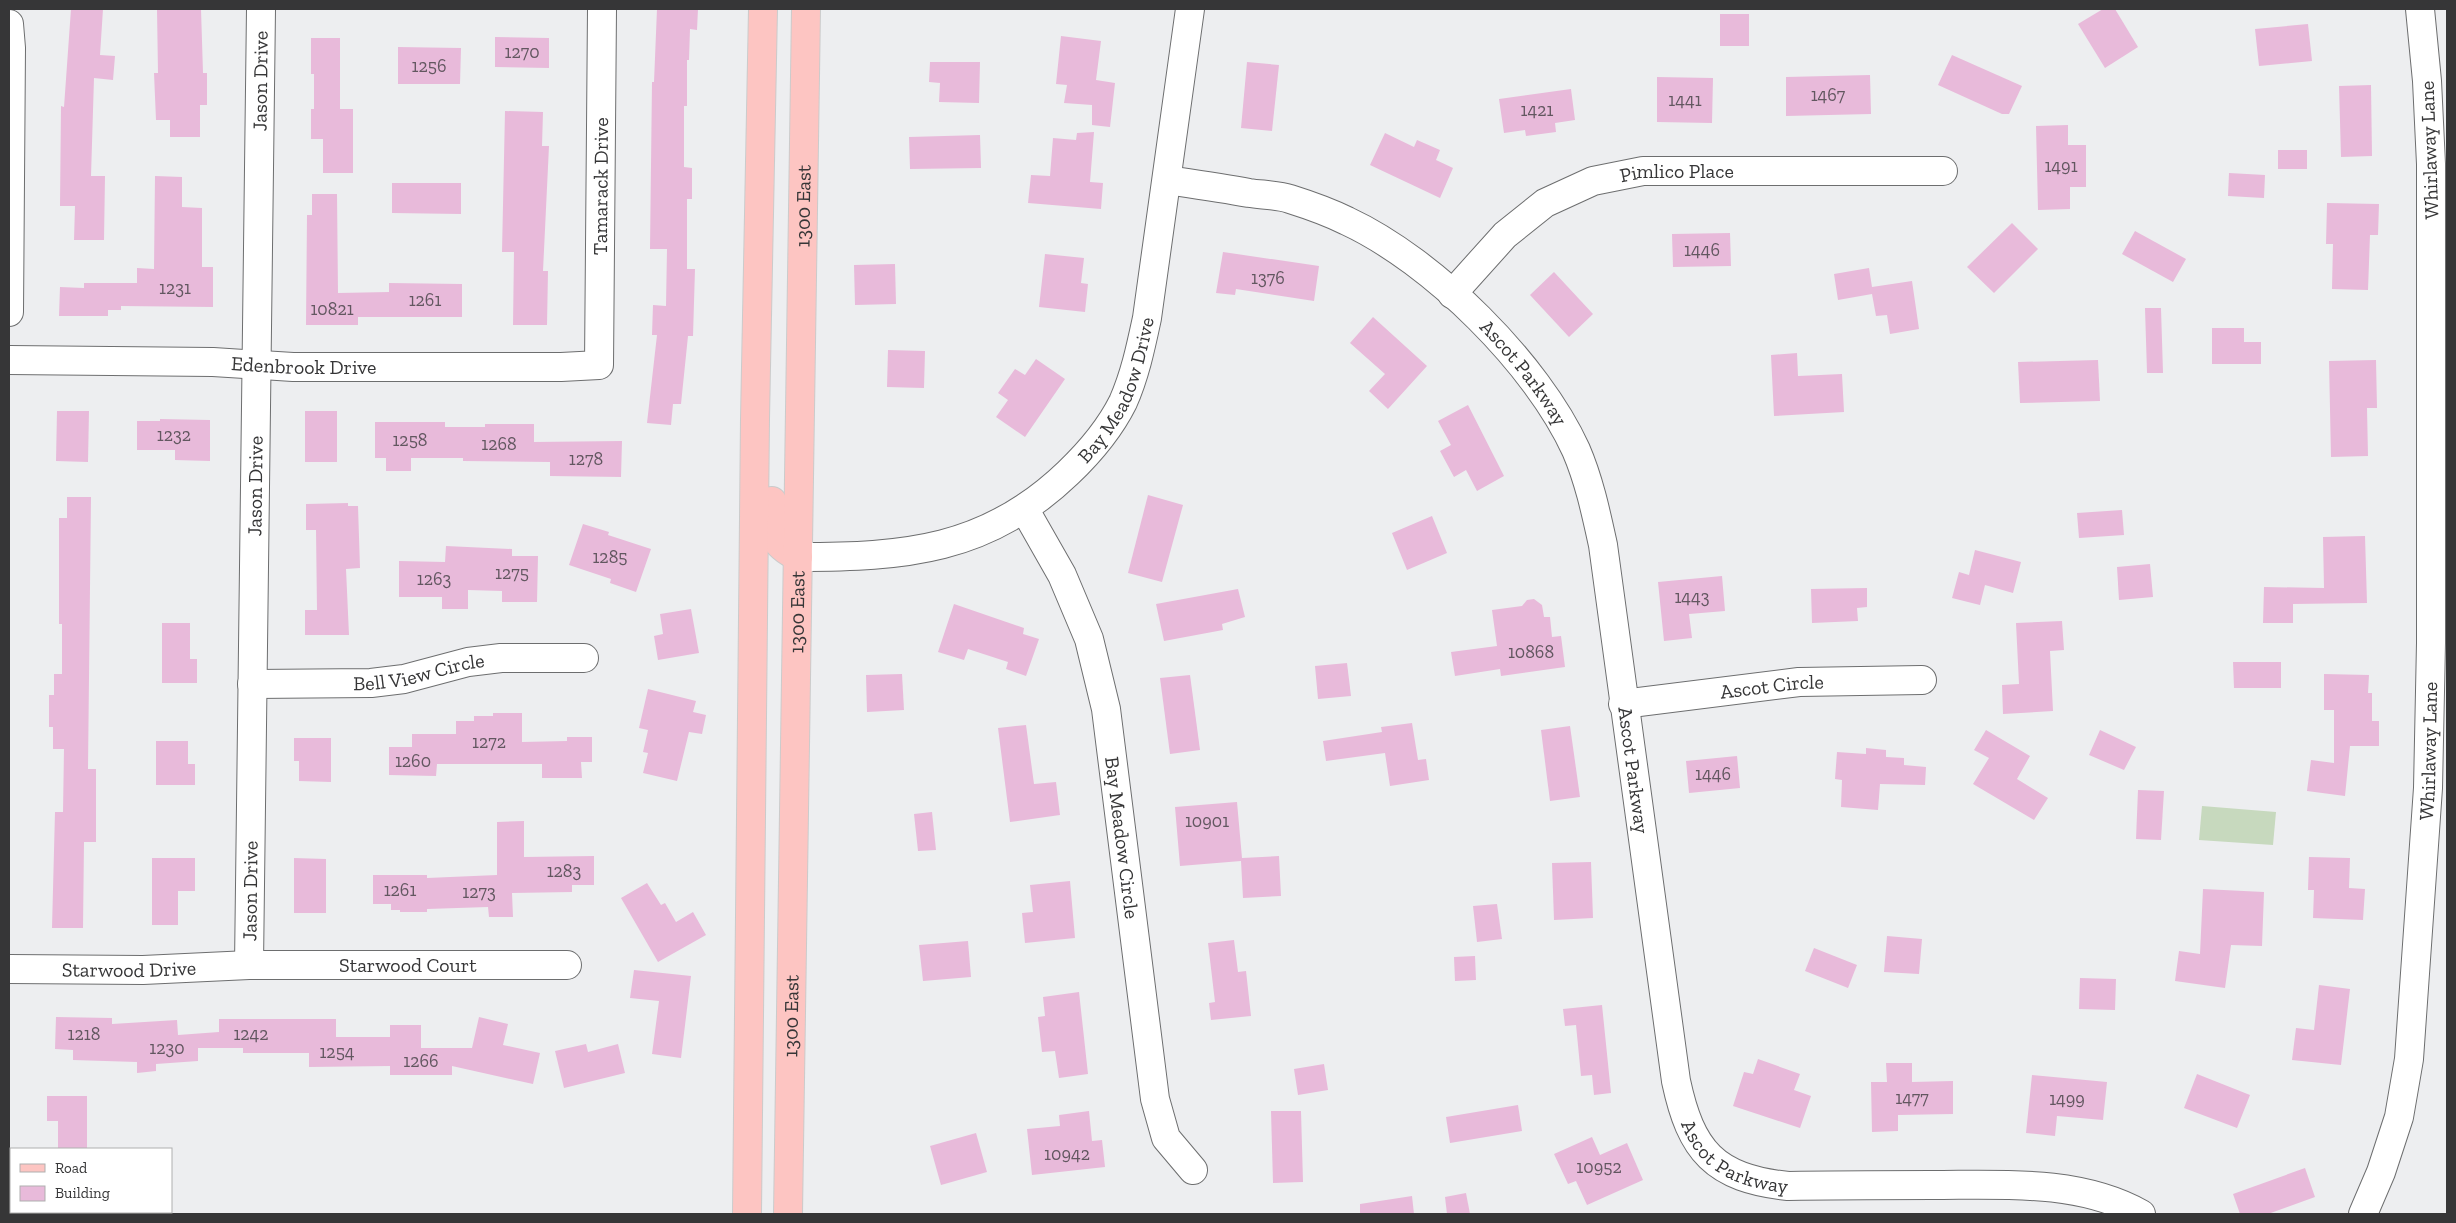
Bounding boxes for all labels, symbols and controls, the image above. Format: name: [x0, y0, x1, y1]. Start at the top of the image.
street label: Jason Drive: [247, 31, 273, 131]
house number: 1270: [504, 41, 540, 63]
house number: 1256: [412, 55, 446, 77]
street label: Whirlaway Lane: [2415, 80, 2443, 220]
house number: 1467: [1811, 84, 1846, 106]
house number: 1441: [1668, 89, 1702, 111]
house number: 1421: [1521, 99, 1553, 121]
street label: Tamarack Drive: [588, 117, 613, 255]
house number: 1491: [2044, 155, 2078, 177]
street label: Pimlico Place: [1618, 159, 1734, 187]
street label: 1300 East: [790, 164, 816, 248]
house number: 1446: [1684, 239, 1720, 261]
house number: 1376: [1251, 267, 1285, 289]
house number: 1231: [159, 277, 191, 299]
house number: 1261: [409, 289, 441, 311]
house number: 10821: [310, 298, 354, 320]
street label: Bay Meadow Drive: [1072, 315, 1159, 468]
street label: Ascot Parkway: [1475, 315, 1573, 430]
street label: Edenbrook Drive: [231, 351, 376, 379]
house number: 1232: [157, 424, 191, 446]
house number: 1258: [392, 429, 428, 451]
house number: 1268: [481, 433, 517, 455]
street label: Jason Drive: [242, 436, 268, 536]
house number: 1278: [569, 448, 603, 470]
house number: 1285: [592, 546, 628, 568]
house number: 1275: [495, 562, 529, 584]
house number: 1263: [417, 568, 451, 590]
street label: 1300 East: [784, 570, 810, 654]
house number: 1443: [1674, 586, 1710, 608]
house number: 10868: [1508, 641, 1554, 663]
street label: Bell View Circle: [353, 648, 486, 695]
street label: Ascot Circle: [1719, 670, 1824, 704]
street label: Whirlaway Lane: [2414, 682, 2442, 821]
street label: Ascot Parkway: [1613, 705, 1654, 836]
house number: 1272: [472, 731, 506, 753]
house number: 1260: [395, 750, 431, 772]
street label: Bay Meadow Circle: [1100, 755, 1144, 920]
house number: 1446: [1695, 763, 1731, 785]
house number: 10901: [1185, 810, 1229, 832]
street label: Jason Drive: [237, 841, 263, 941]
house number: 1283: [547, 860, 582, 882]
house number: 1261: [384, 879, 416, 901]
house number: 1273: [462, 881, 496, 903]
street label: Starwood Court: [339, 953, 477, 977]
street label: Starwood Drive: [62, 956, 197, 982]
street label: 1300 East: [778, 974, 804, 1058]
house number: 1218: [68, 1023, 100, 1045]
house number: 1242: [233, 1023, 269, 1045]
house number: 1230: [149, 1037, 185, 1059]
house number: 1254: [319, 1041, 355, 1063]
house number: 1266: [403, 1050, 439, 1072]
house number: 1477: [1895, 1087, 1929, 1109]
house number: 1499: [2049, 1088, 2085, 1110]
street label: Ascot Parkway: [1676, 1116, 1790, 1198]
house number: 10942: [1044, 1143, 1090, 1165]
legend: [10, 1148, 172, 1213]
house number: 10952: [1576, 1156, 1622, 1178]
text: Road: [55, 1159, 88, 1177]
text: Building: [55, 1184, 110, 1202]

